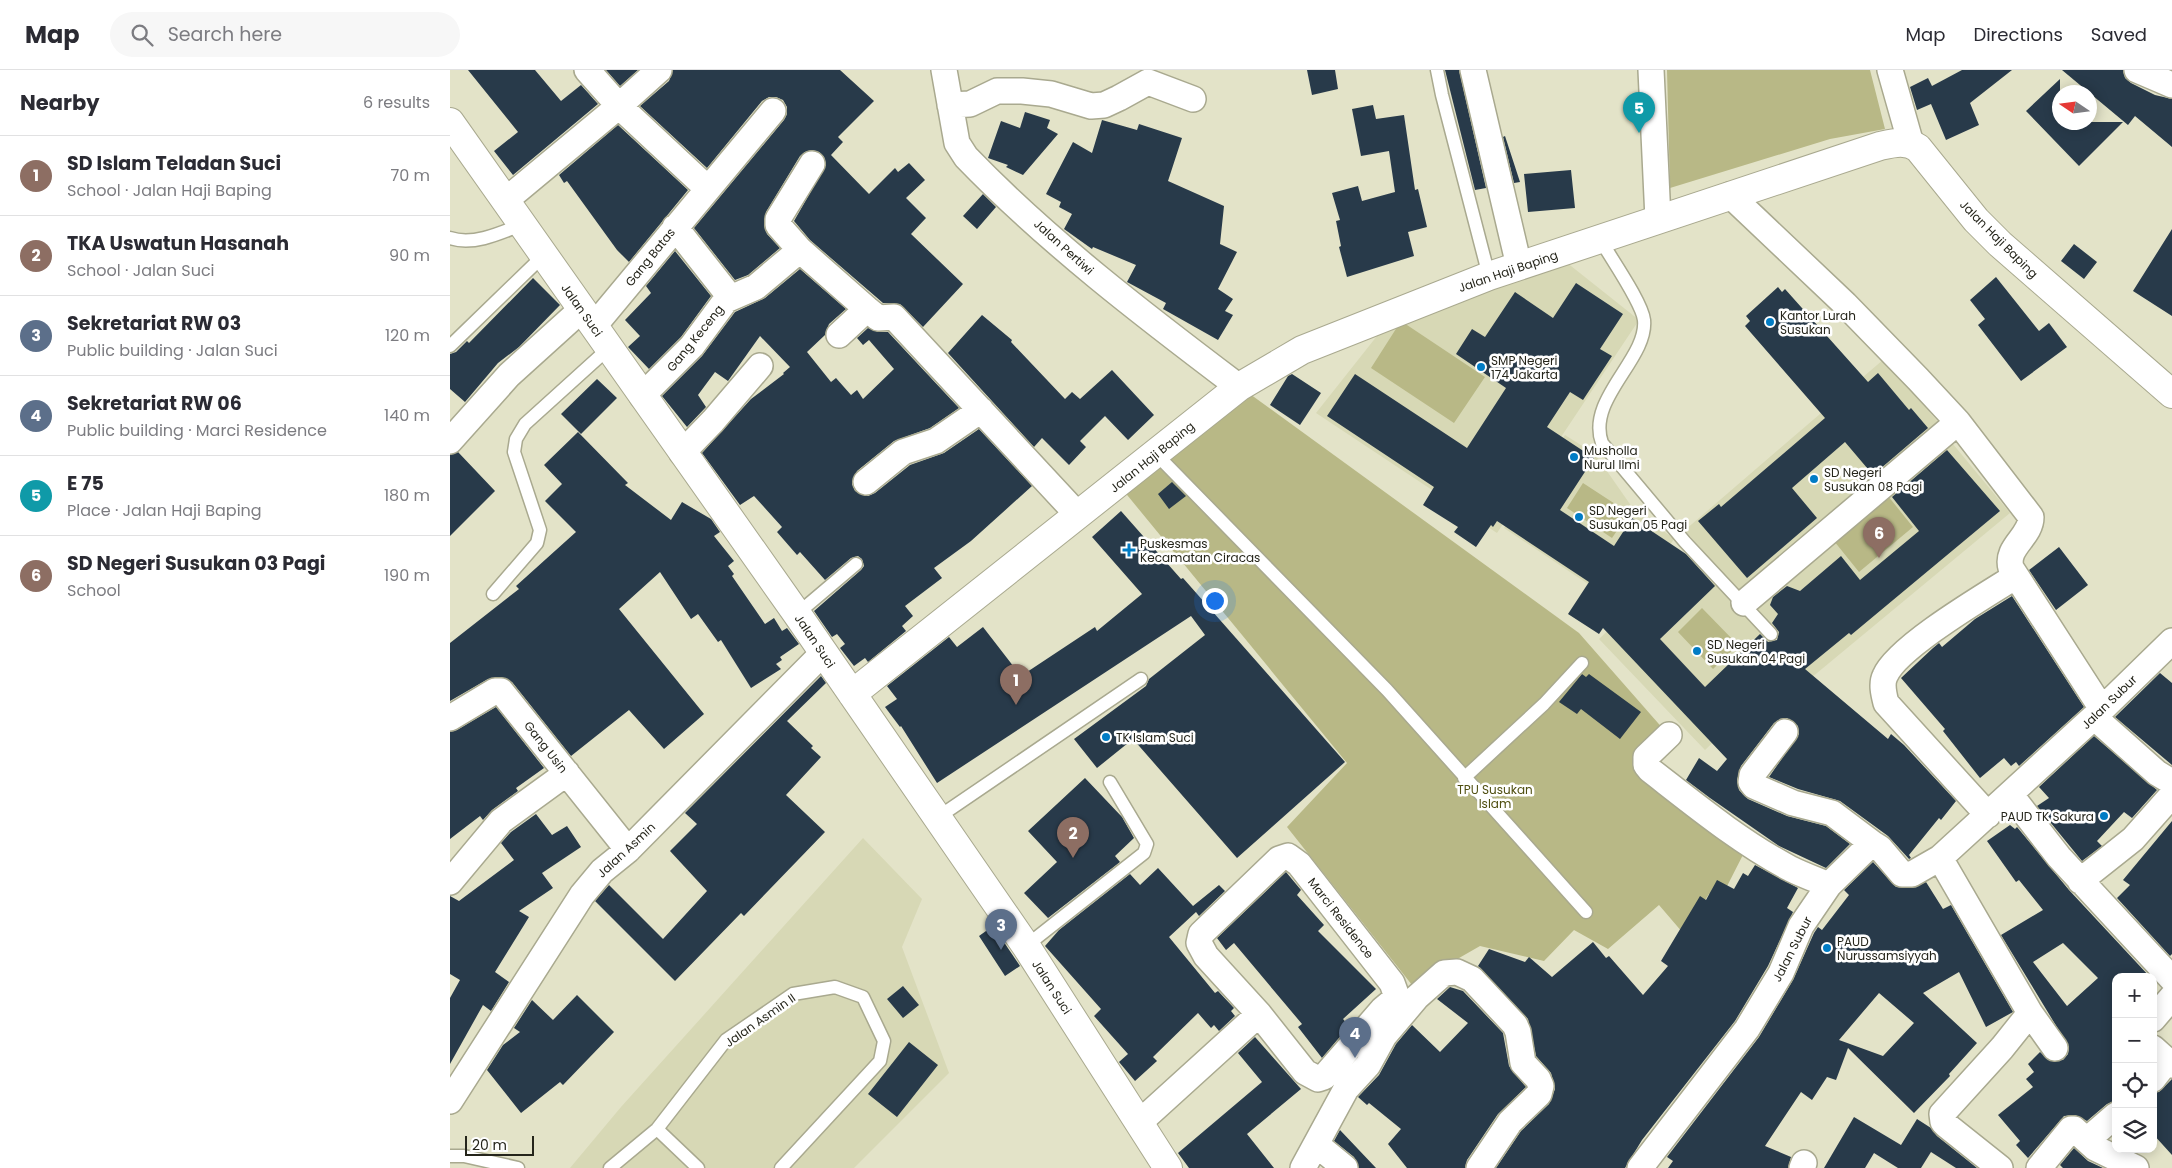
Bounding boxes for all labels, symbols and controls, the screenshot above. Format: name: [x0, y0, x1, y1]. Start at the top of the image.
search box: [110, 12, 460, 57]
text: Map: [25, 18, 80, 51]
icon: search: [128, 21, 156, 49]
text: Search here: [168, 21, 282, 48]
text: Map: [1906, 22, 1945, 47]
text: Directions: [1973, 22, 2063, 47]
text: Saved: [2091, 22, 2147, 47]
north arrow: [2052, 85, 2097, 130]
text: Nearby: [20, 88, 100, 117]
text: 6 results: [363, 91, 430, 114]
pin: 5: [1623, 92, 1655, 133]
text: SD Islam Teladan Suci: [67, 150, 281, 177]
text: 1: [33, 164, 39, 187]
text: 70 m: [390, 164, 430, 187]
text: School · Jalan Haji Baping: [67, 179, 272, 202]
street label: Jalan Haji Baping: [1956, 196, 2042, 282]
street label: Jalan Pertiwi: [1030, 215, 1098, 279]
street label: Gang Batas: [621, 224, 679, 290]
text: TKA Uswatun Hasanah: [67, 230, 289, 257]
text: 2: [31, 244, 41, 267]
text: 90 m: [389, 244, 430, 267]
street label: Jalan Haji Baping: [1456, 246, 1560, 296]
text: School · Jalan Suci: [67, 259, 215, 282]
street label: Jalan Suci: [557, 280, 607, 340]
street label: Gang Keceng: [663, 301, 727, 375]
place label: Kantor Lurah Susukan: [1780, 307, 1856, 338]
text: Sekretariat RW 03: [67, 310, 241, 337]
marker: Kantor Lurah Susukan: [1764, 316, 1776, 328]
text: 3: [31, 324, 41, 347]
text: 120 m: [385, 324, 430, 347]
text: Public building · Jalan Suci: [67, 339, 278, 362]
place label: SMP Negeri 174 Jakarta: [1491, 352, 1558, 383]
marker: SMP Negeri 174 Jakarta: [1475, 361, 1487, 373]
text: Sekretariat RW 06: [67, 390, 242, 417]
text: 4: [31, 404, 41, 427]
text: 140 m: [384, 404, 430, 427]
street label: Jalan Haji Baping: [1106, 418, 1198, 496]
text: Public building · Marci Residence: [67, 419, 327, 442]
place label: Musholla Nurul Ilmi: [1584, 442, 1640, 473]
marker: Musholla Nurul Ilmi: [1568, 451, 1580, 463]
place label: SD Negeri Susukan 08 Pagi: [1824, 464, 1922, 495]
text: E 75: [67, 470, 104, 497]
marker: SD Negeri Susukan 08 Pagi: [1808, 473, 1820, 485]
text: 5: [31, 484, 41, 507]
text: 180 m: [384, 484, 430, 507]
text: Place · Jalan Haji Baping: [67, 499, 262, 522]
place label: SD Negeri Susukan 05 Pagi: [1589, 502, 1687, 533]
marker: SD Negeri Susukan 05 Pagi: [1573, 511, 1585, 523]
pin: 6: [1863, 517, 1895, 558]
place label: Puskesmas Kecamatan Ciracas: [1140, 535, 1260, 566]
marker: Puskesmas Kecamatan Ciracas: [1122, 543, 1136, 557]
text: SD Negeri Susukan 03 Pagi: [67, 550, 325, 577]
text: 6: [31, 564, 41, 587]
text: 190 m: [384, 564, 430, 587]
text: School: [67, 579, 121, 602]
your location: [1202, 588, 1228, 614]
street label: Jalan Suci: [791, 611, 839, 671]
place label: SD Negeri Susukan 04 Pagi: [1707, 636, 1805, 667]
marker: SD Negeri Susukan 04 Pagi: [1691, 645, 1703, 657]
pin: 1: [1000, 664, 1032, 705]
street label: Jalan Subur: [2077, 671, 2141, 733]
street label: Gang Usin: [520, 718, 572, 776]
place label: TK Islam Suci: [1116, 729, 1194, 746]
marker: TK Islam Suci: [1100, 731, 1112, 743]
park label: TPU Susukan Islam: [1457, 781, 1533, 812]
place label: PAUD TK Sakura: [2001, 808, 2094, 825]
marker: PAUD TK Sakura: [2098, 810, 2110, 822]
pin: 2: [1057, 817, 1089, 858]
street label: Jalan Asmin: [593, 819, 659, 881]
street label: Marci Residence: [1304, 874, 1378, 962]
pin: 3: [985, 909, 1017, 950]
street label: Jalan Subur: [1768, 913, 1816, 985]
place label: PAUD Nurussamsiyyah: [1837, 933, 1937, 964]
marker: PAUD Nurussamsiyyah: [1821, 942, 1833, 954]
street label: Jalan Suci: [1028, 957, 1076, 1017]
map controls: [2112, 973, 2157, 1153]
button: +: [2112, 973, 2157, 1018]
street label: Jalan Asmin II: [721, 989, 799, 1051]
pin: 4: [1339, 1017, 1371, 1058]
button: −: [2112, 1018, 2157, 1063]
button: locate: [2112, 1063, 2157, 1108]
button: layers: [2112, 1108, 2157, 1153]
scale bar: [465, 1133, 534, 1156]
text: 20 m: [472, 1135, 507, 1155]

